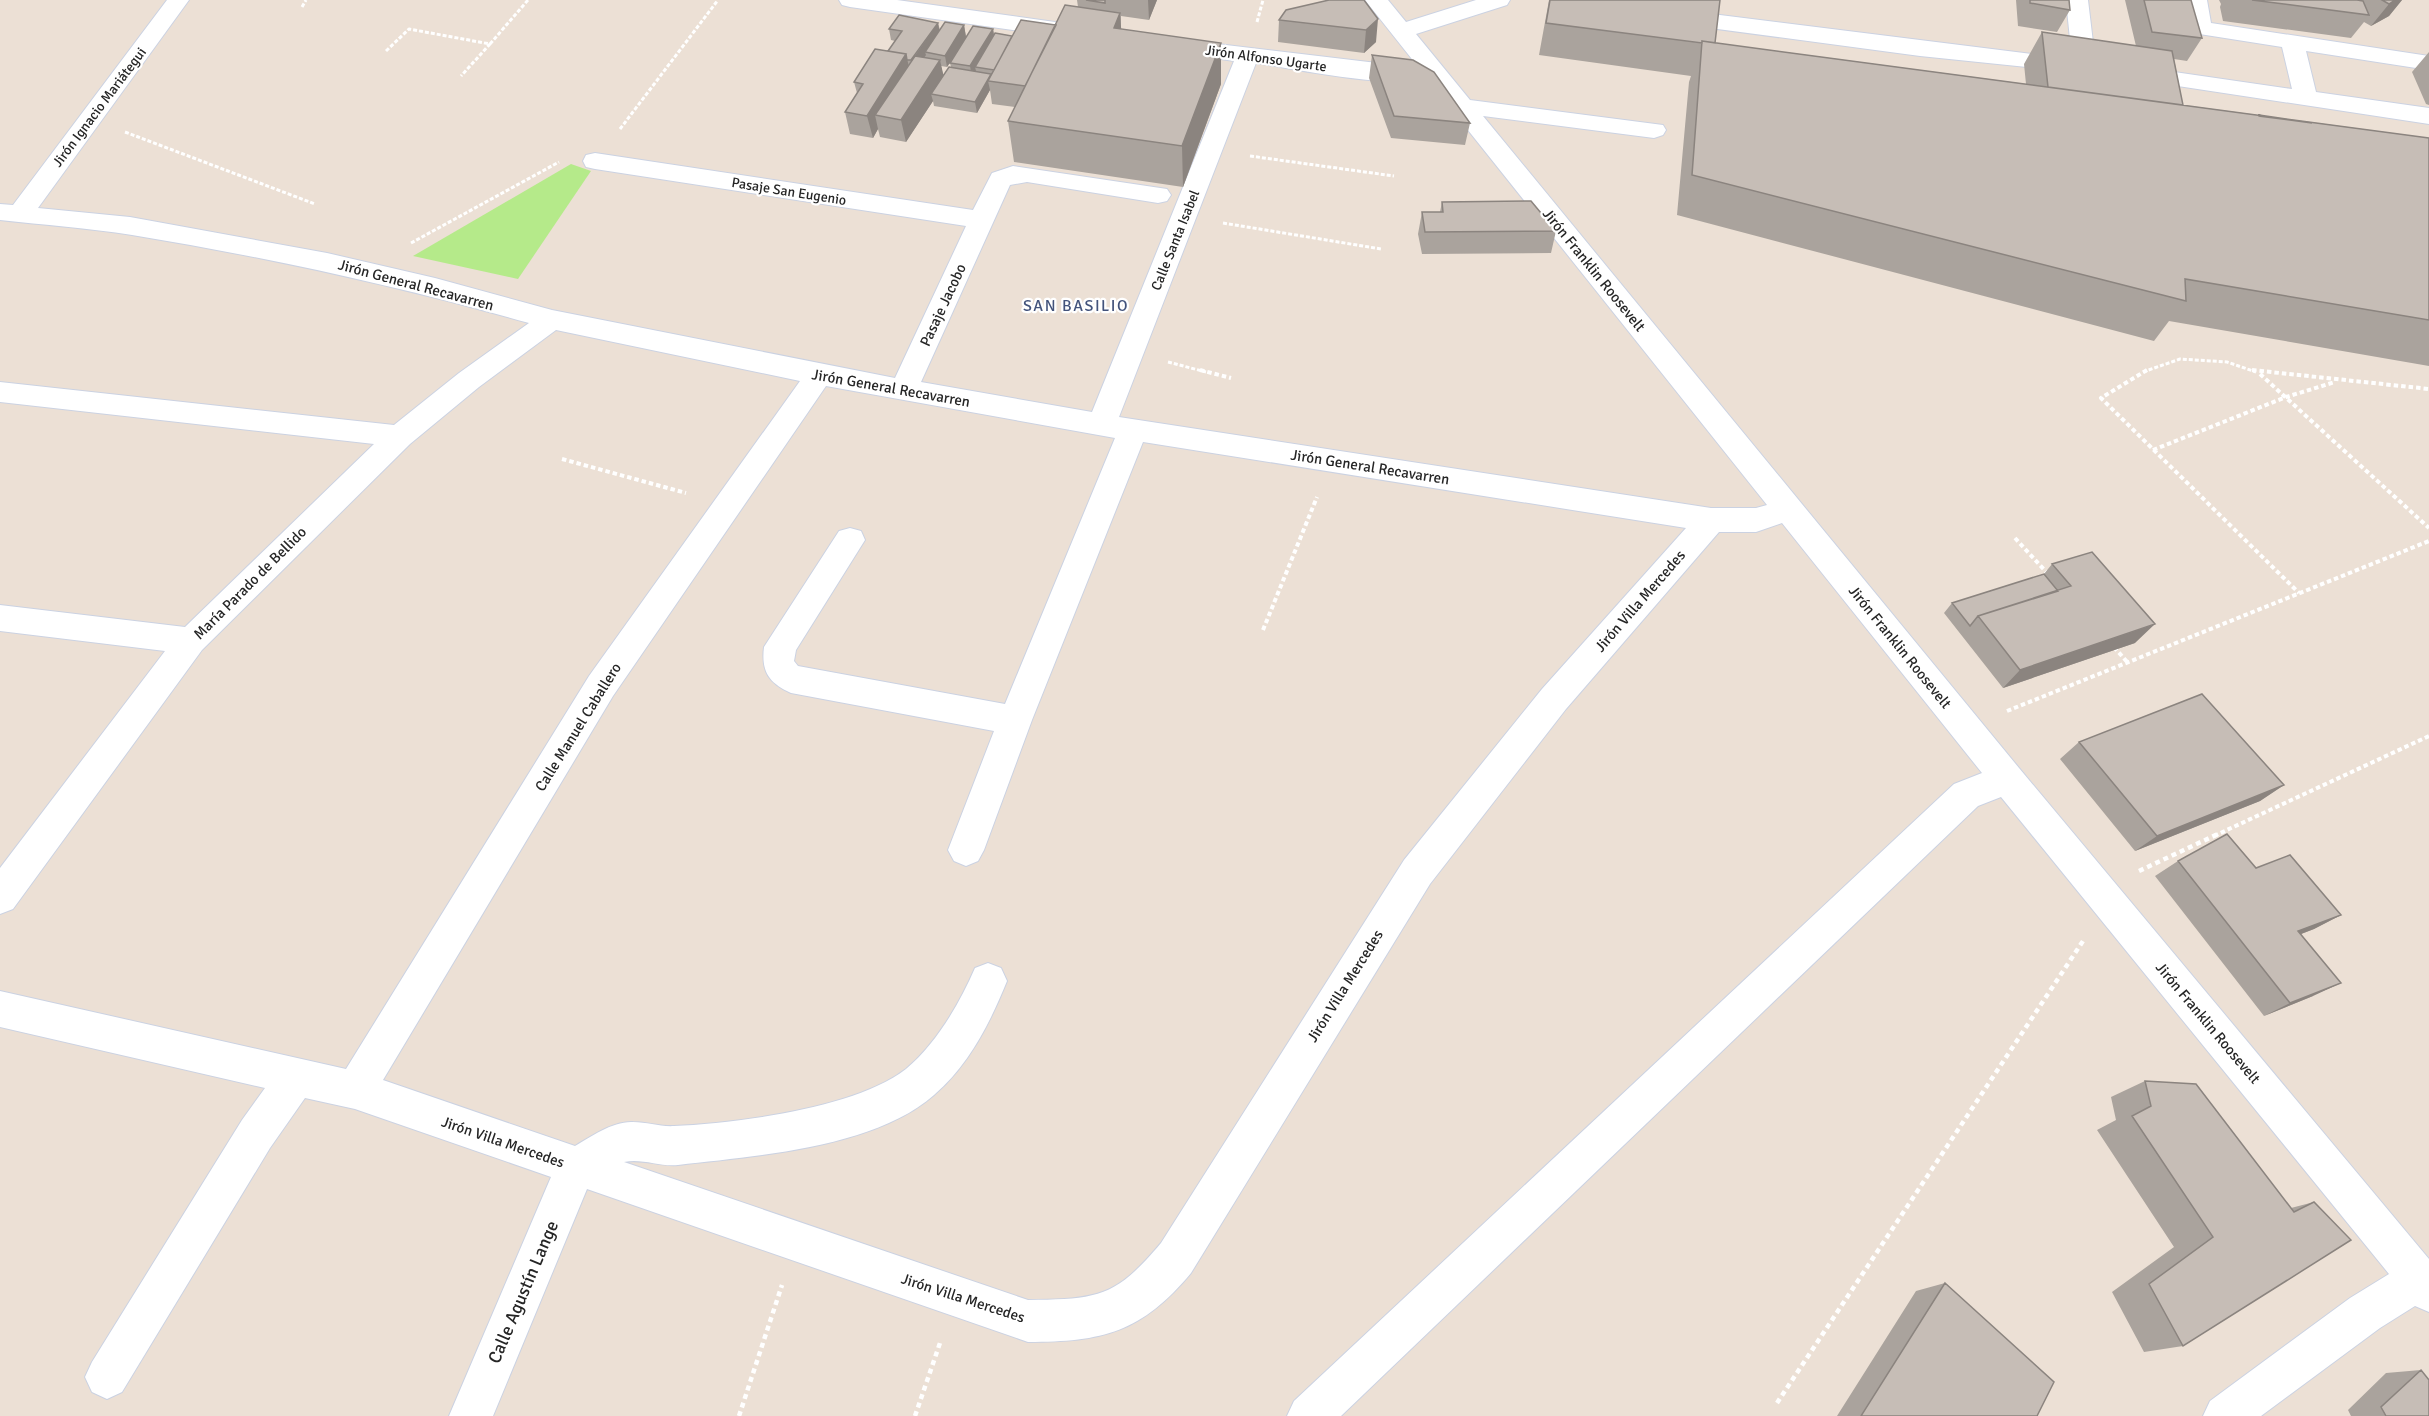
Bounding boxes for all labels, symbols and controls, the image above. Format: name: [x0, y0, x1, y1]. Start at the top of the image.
street label: Jirón Alfonso Ugarte: [1204, 42, 1328, 75]
street label: Jirón Ignacio Mariátegui: [49, 44, 150, 170]
street label: Pasaje San Eugenio: [730, 174, 848, 209]
street label: Calle Santa Isabel: [1148, 187, 1203, 293]
street label: Jirón Franklin Roosevelt: [1539, 205, 1649, 335]
street label: Jirón General Recavarren: [336, 256, 496, 314]
street label: Pasaje Jacobo: [916, 261, 970, 349]
district label: SAN BASILIO: [1023, 296, 1129, 316]
street label: Jirón General Recavarren: [810, 365, 972, 411]
street label: Jirón General Recavarren: [1289, 446, 1451, 488]
street label: María Parado de Bellido: [190, 523, 310, 643]
street label: Jirón Villa Mercedes: [1591, 546, 1689, 656]
street label: Jirón Franklin Roosevelt: [1845, 582, 1955, 712]
street label: Calle Manuel Caballero: [531, 659, 625, 795]
street label: Jirón Villa Mercedes: [1303, 926, 1387, 1045]
street label: Jirón Franklin Roosevelt: [2152, 959, 2264, 1087]
street label: Jirón Villa Mercedes: [439, 1113, 567, 1172]
street label: Calle Agustín Lange: [483, 1217, 563, 1367]
street label: Jirón Villa Mercedes: [899, 1270, 1028, 1327]

